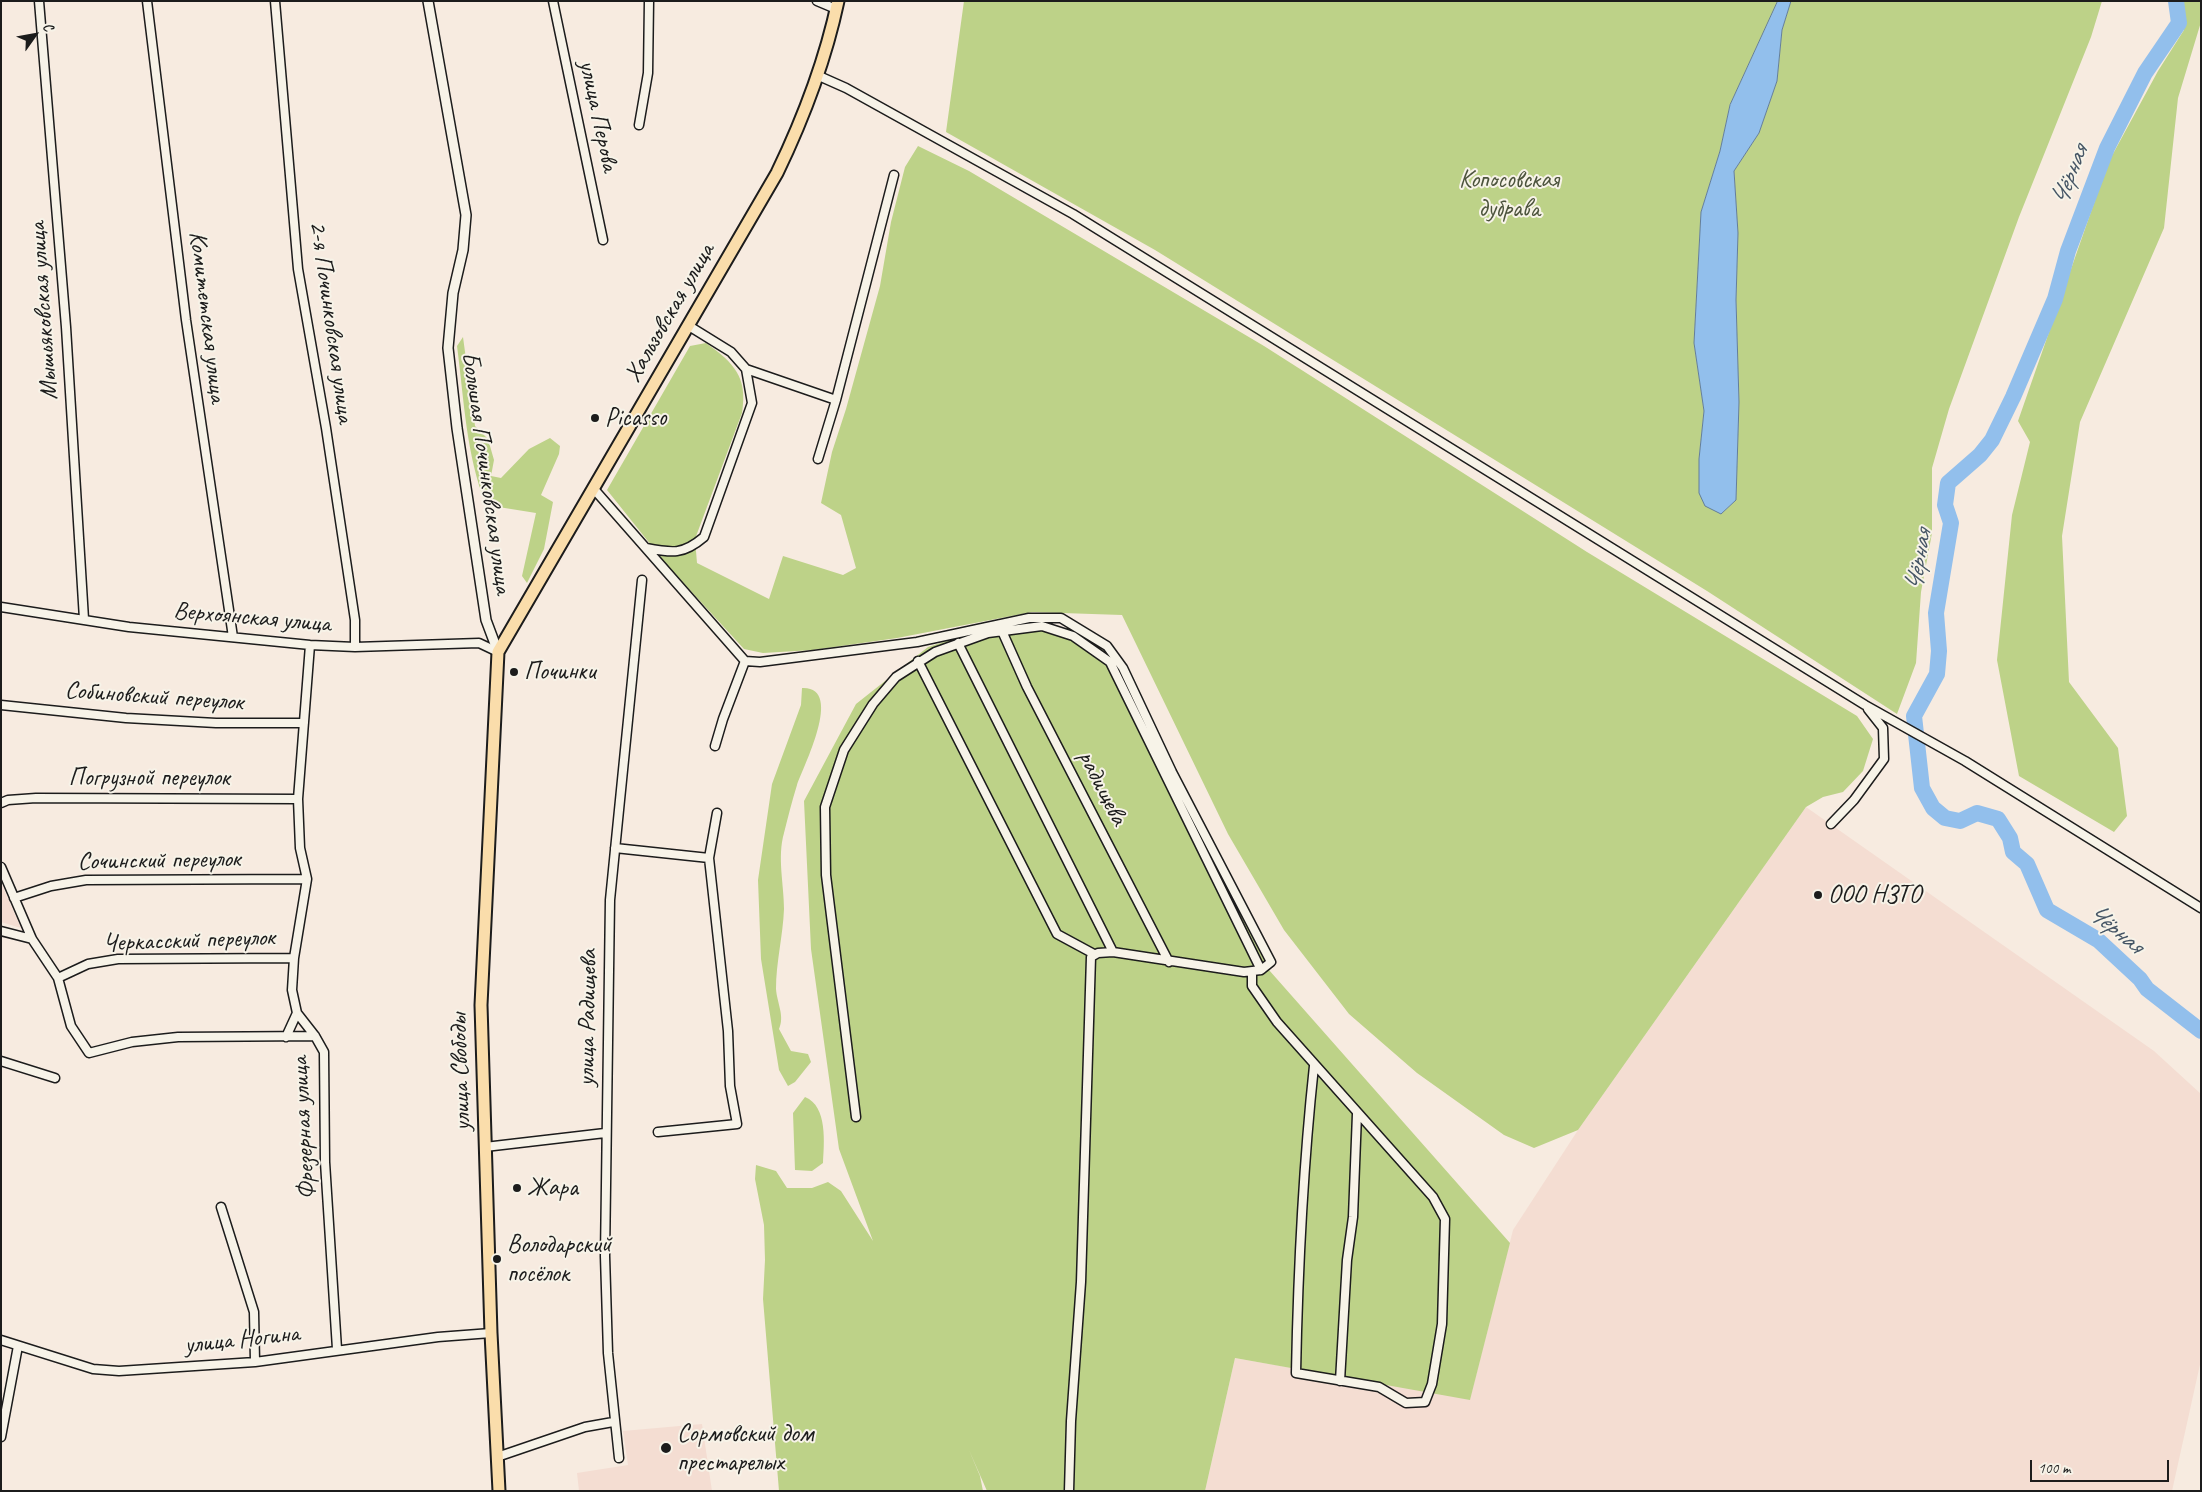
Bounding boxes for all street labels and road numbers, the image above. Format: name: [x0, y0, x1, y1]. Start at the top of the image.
street label: улица Перова: [572, 58, 624, 174]
street label: 2-я Починковская улица: [302, 219, 360, 425]
street label: Мышьяковская улица: [23, 221, 65, 401]
street label: Комитетская улица: [182, 230, 232, 404]
street label: Хальзовская улица: [618, 238, 722, 388]
street label: Большая Починковская улица: [454, 350, 518, 596]
street label: Верхоянская улица: [172, 596, 332, 640]
street label: Собиновский переулок: [64, 676, 244, 718]
street label: радищева: [1070, 745, 1134, 831]
street label: Погрузной переулок: [69, 763, 229, 793]
street label: Сочинский переулок: [77, 845, 241, 877]
street label: Черкасский переулок: [103, 923, 275, 959]
street label: улица Радищева: [572, 949, 604, 1087]
street label: улица Свободы: [444, 1012, 478, 1132]
street label: Фрезерная улица: [285, 1056, 323, 1200]
street label: улица Ногина: [183, 1319, 301, 1361]

